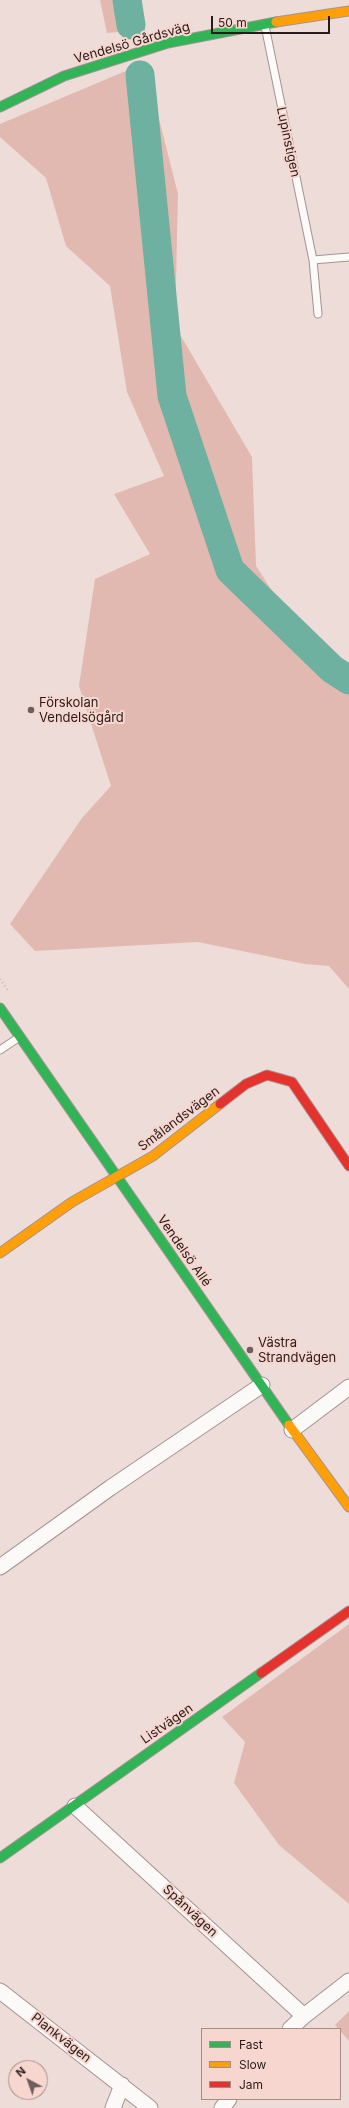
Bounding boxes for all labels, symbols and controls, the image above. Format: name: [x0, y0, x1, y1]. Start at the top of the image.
scale bar: [213, 8, 332, 34]
text: 50 m: [218, 15, 247, 30]
street label: Vendelsö Gårdsväg: [72, 19, 192, 67]
street label: Lupinstigen: [273, 105, 303, 179]
place label: Förskolan Vendelsögård: [39, 695, 124, 726]
marker: Förskolan Vendelsögård: [26, 705, 36, 715]
street label: Smålandsvägen: [135, 1083, 223, 1155]
street label: Vendelsö Allé: [154, 1212, 214, 1290]
place label: Västra Strandvägen: [258, 1335, 336, 1366]
marker: Västra Strandvägen: [245, 1345, 255, 1355]
street label: Listvägen: [138, 1701, 196, 1747]
street label: Spånvägen: [159, 1882, 221, 1940]
street label: Plankvägen: [28, 2010, 94, 2066]
legend: [201, 2028, 341, 2100]
text: Fast: [239, 2037, 263, 2052]
text: Slow: [239, 2057, 266, 2072]
north arrow: [8, 2060, 48, 2100]
text: N: [13, 2064, 29, 2080]
text: Jam: [239, 2077, 263, 2092]

